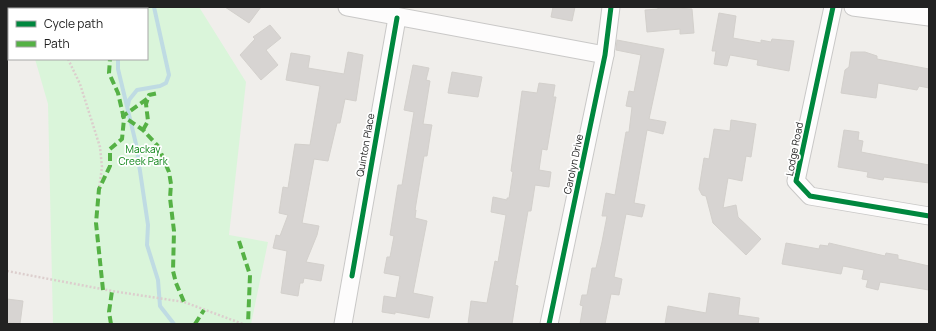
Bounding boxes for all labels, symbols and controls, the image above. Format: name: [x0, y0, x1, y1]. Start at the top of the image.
legend: [8, 8, 148, 60]
text: Cycle path: [44, 15, 103, 32]
text: Path: [44, 35, 70, 52]
street label: Quinton Place: [353, 112, 378, 178]
street label: Lodge Road: [782, 121, 806, 177]
street label: Carolyn Drive: [560, 133, 586, 195]
park label: Mackay Creek Park: [118, 142, 169, 168]

